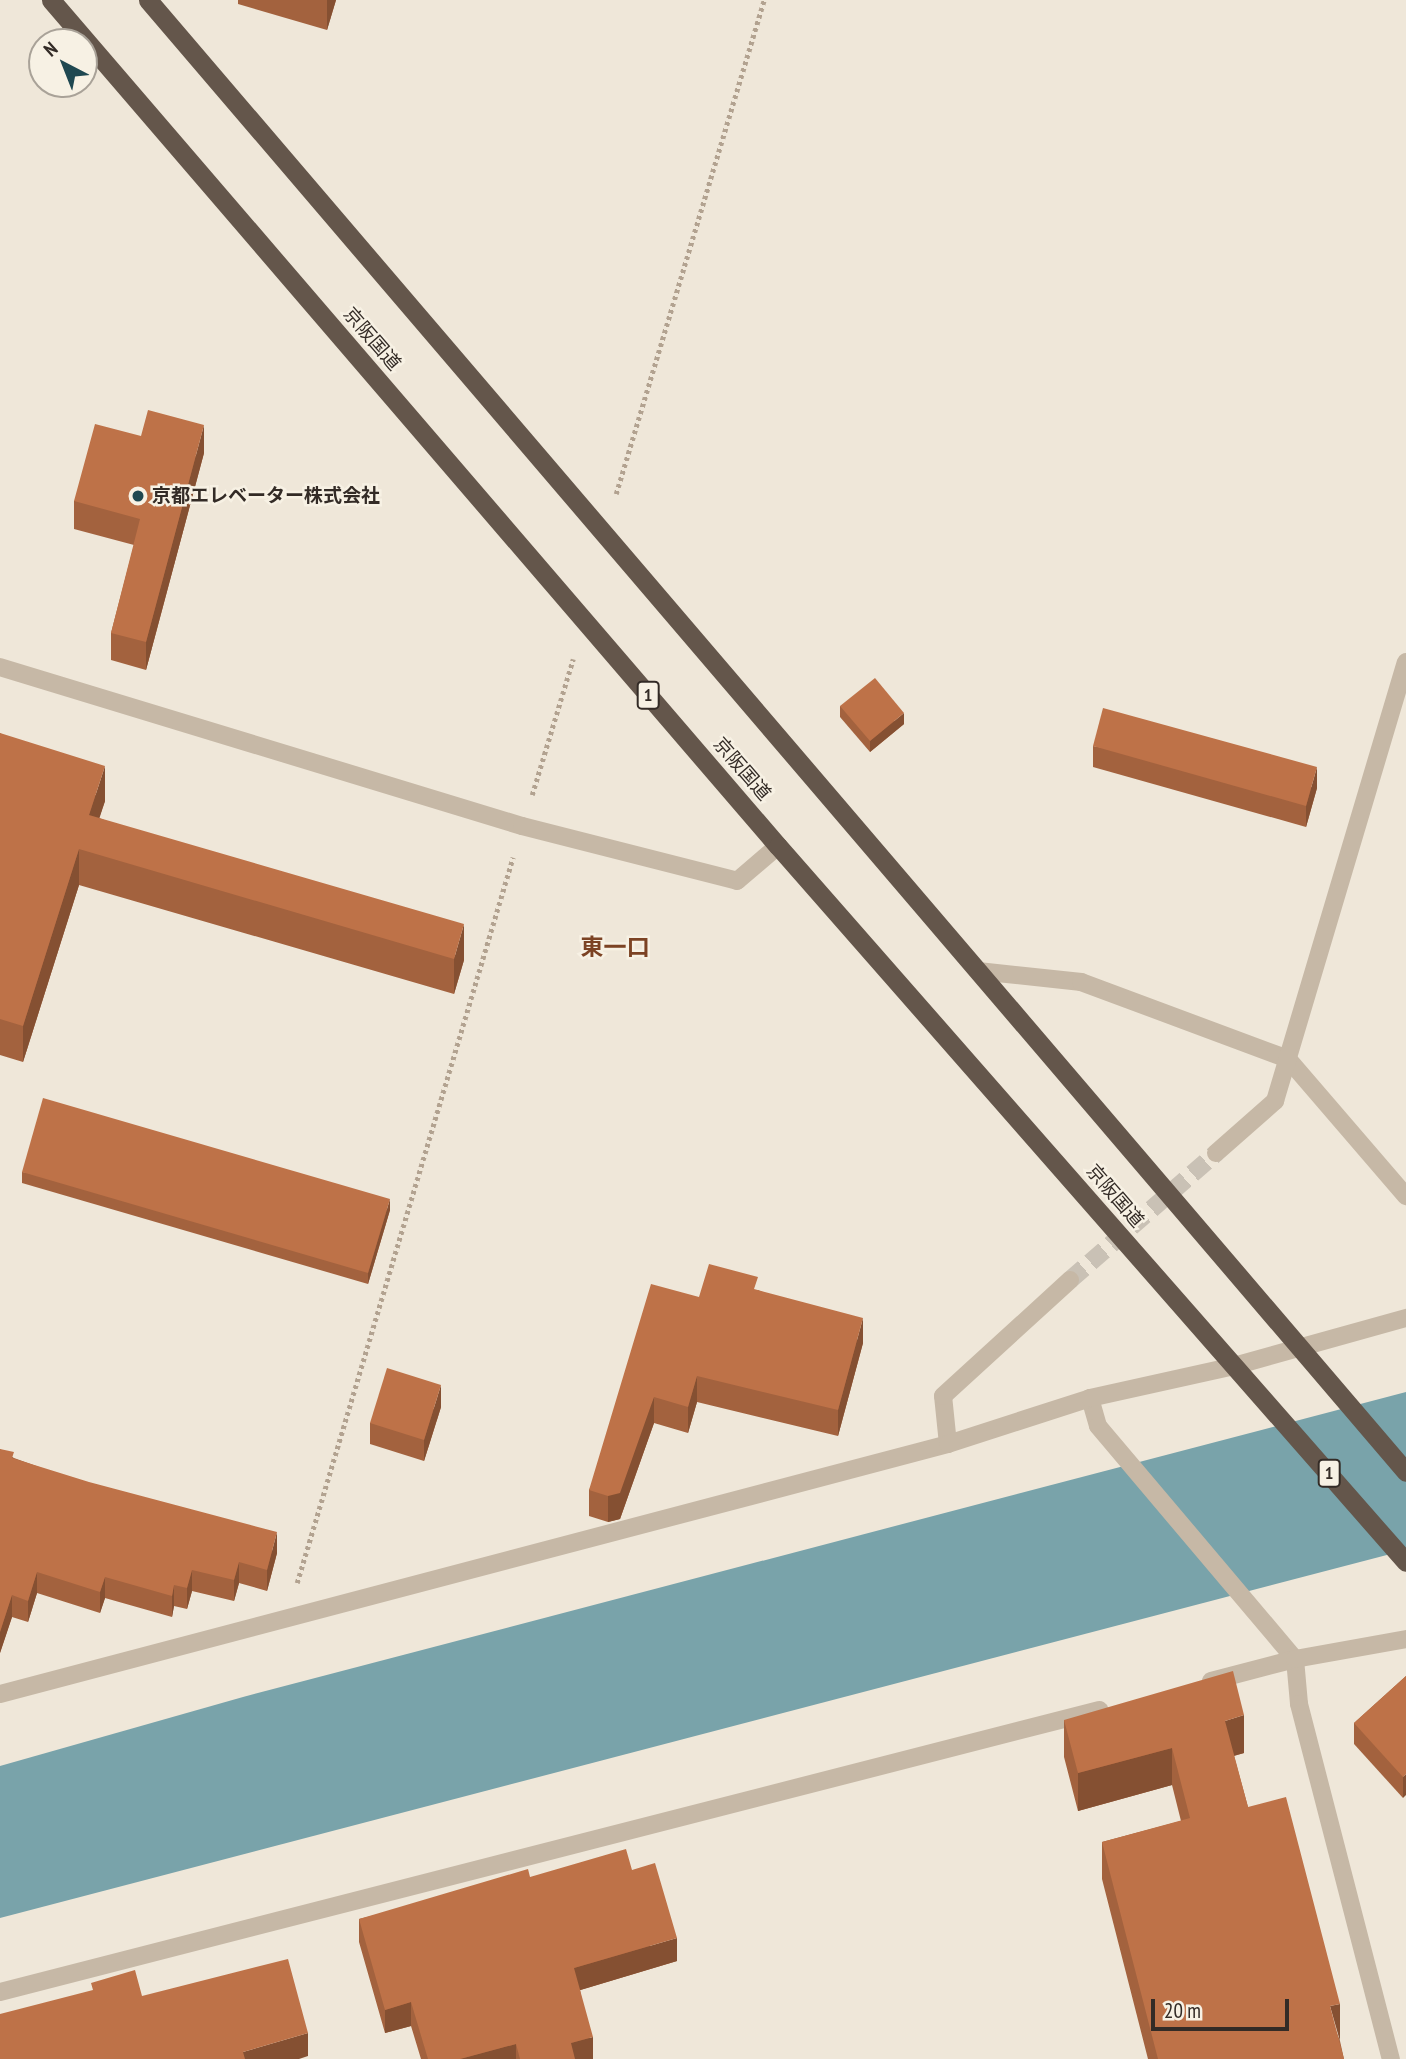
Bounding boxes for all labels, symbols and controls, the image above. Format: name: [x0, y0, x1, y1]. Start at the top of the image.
north arrow: [28, 28, 98, 98]
text: N: [38, 37, 62, 61]
street label: 京阪国道: [338, 303, 406, 375]
place label: 京都エレベーター株式会社: [152, 485, 380, 507]
marker: 京都エレベーター株式会社: [130, 488, 146, 504]
road number: 1: [636, 680, 660, 710]
street label: 京阪国道: [708, 733, 776, 805]
district label: 東一口: [581, 933, 649, 961]
street label: 京阪国道: [1081, 1160, 1149, 1232]
road number: 1: [1317, 1458, 1341, 1488]
scale bar: [1154, 1986, 1292, 2030]
text: 20 m: [1164, 1997, 1201, 2024]

